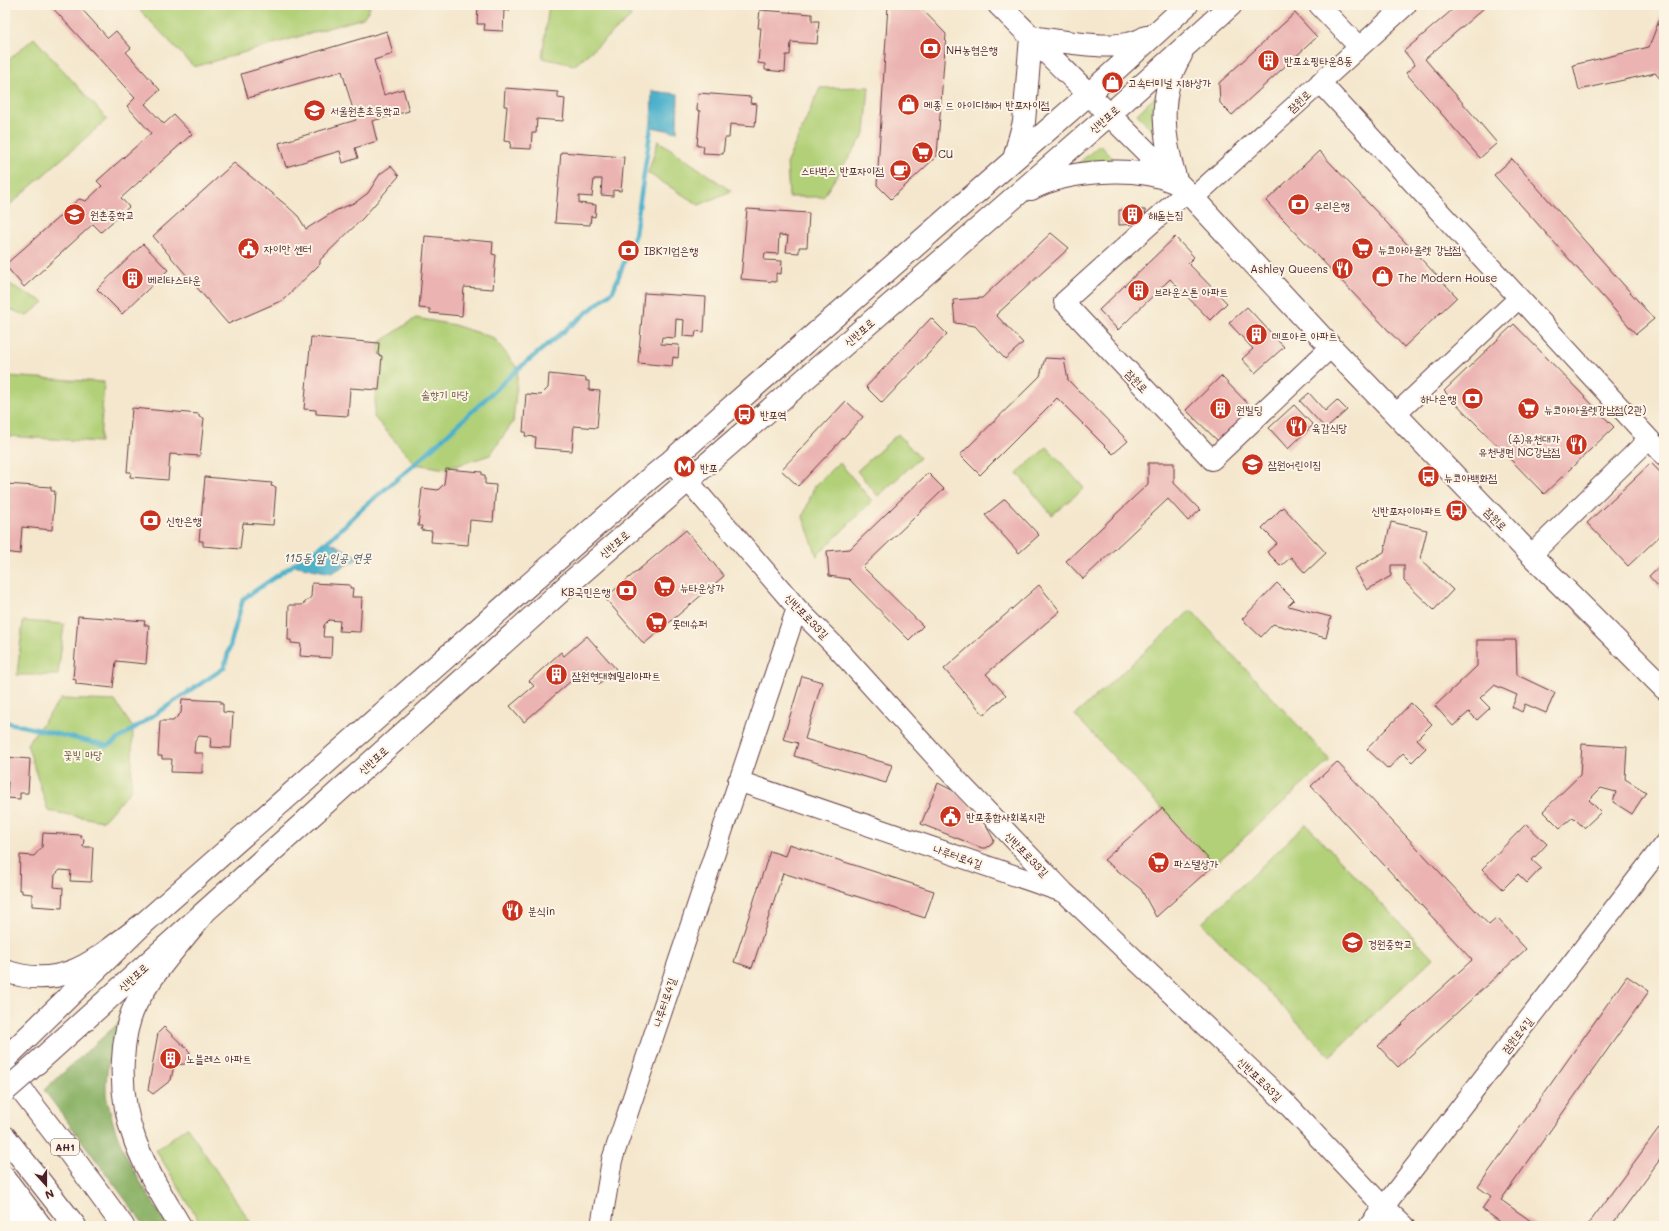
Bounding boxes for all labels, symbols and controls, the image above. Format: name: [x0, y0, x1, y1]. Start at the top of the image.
bank icon: NH농협은행: [917, 36, 943, 62]
place label: NH농협은행: [946, 42, 998, 57]
building icon: 반포쇼핑타운8동: [1255, 47, 1281, 73]
place label: 반포쇼핑타운8동: [1284, 53, 1353, 68]
shop icon: 고속터미널 지하상가: [1099, 69, 1125, 95]
place label: 고속터미널 지하상가: [1128, 75, 1211, 90]
street label: 잠원로: [1284, 86, 1314, 116]
shop icon: 메종 드 아이디헤어 반포자이점: [895, 91, 921, 117]
school or university icon: 서울원촌초등학교: [301, 97, 327, 123]
place label: 메종 드 아이디헤어 반포자이점: [924, 97, 1050, 112]
street label: 신반포로: [1086, 102, 1122, 136]
place label: 서울원촌초등학교: [330, 103, 401, 118]
supermarket icon: CU: [909, 140, 935, 166]
place label: CU: [938, 146, 953, 161]
cafe icon: 스타벅스 반포자이점: [887, 157, 913, 183]
place label: 스타벅스 반포자이점: [801, 163, 884, 178]
bank icon: 우리은행: [1285, 192, 1311, 218]
place label: 우리은행: [1314, 198, 1350, 213]
school or university icon: 원촌중학교: [62, 201, 88, 227]
building icon: 해돋는집: [1119, 201, 1145, 227]
place label: 원촌중학교: [90, 207, 134, 222]
place label: 해돋는집: [1148, 207, 1183, 222]
public building icon: 자이안 센터: [235, 235, 261, 261]
supermarket icon: 뉴코아아울렛 강남점: [1349, 236, 1375, 262]
bank icon: IBK기업은행: [616, 237, 642, 263]
place label: 자이안 센터: [264, 241, 312, 256]
place label: 뉴코아아울렛 강남점: [1378, 242, 1461, 257]
place label: IBK기업은행: [644, 243, 698, 258]
restaurant icon: Ashley Queens: [1330, 255, 1356, 281]
place label: Ashley Queens: [1250, 261, 1328, 276]
shop icon: The Modern House: [1369, 264, 1395, 290]
building icon: 베리타스타운: [120, 266, 146, 292]
place label: The Modern House: [1398, 270, 1498, 285]
place label: 베리타스타운: [148, 272, 201, 287]
building icon: 브라운스톤 아파트: [1125, 278, 1151, 304]
place label: 브라운스톤 아파트: [1154, 284, 1228, 299]
street label: 신반포로: [841, 315, 877, 349]
building icon: 데뜨아르 아파트: [1244, 322, 1270, 348]
place label: 데뜨아르 아파트: [1272, 328, 1338, 343]
street label: 잠원로: [1122, 366, 1152, 396]
bank icon: 하나은행: [1459, 385, 1485, 411]
park label: 솔향기 마당: [421, 387, 469, 402]
place label: 하나은행: [1421, 391, 1456, 406]
building icon: 원빌딩: [1207, 396, 1233, 422]
supermarket icon: 뉴코아아울렛강남점(2관): [1516, 396, 1542, 422]
bus stop icon: 반포역: [731, 401, 757, 427]
place label: 원빌딩: [1236, 402, 1263, 417]
place label: 뉴코아아울렛강남점(2관): [1544, 402, 1646, 417]
place label: 반포역: [760, 407, 787, 422]
restaurant icon: 육갑식당: [1283, 414, 1309, 440]
place label: 육갑식당: [1312, 420, 1348, 435]
place label: (주)유천대가 유천냉면 NC강남점: [1479, 431, 1560, 459]
restaurant icon: (주)유천대가 유천냉면 NC강남점: [1563, 431, 1589, 457]
school or university icon: 잠원어린이집: [1239, 451, 1265, 477]
metro station icon: 반포: [672, 454, 698, 480]
place label: 잠원어린이집: [1268, 457, 1321, 472]
place label: 반포: [700, 460, 718, 475]
bus stop icon: 뉴코아백화점: [1416, 464, 1442, 490]
place label: 뉴코아백화점: [1444, 470, 1497, 485]
bus stop icon: 신반포자이아파트: [1444, 497, 1470, 523]
place label: 신반포자이아파트: [1371, 503, 1442, 518]
street label: 잠원로: [1481, 504, 1511, 534]
bank icon: 신한은행: [137, 507, 163, 533]
place label: 신한은행: [166, 513, 202, 528]
street label: 신반포로: [596, 527, 632, 561]
water label: 115동 앞 인공 연못: [284, 549, 372, 565]
supermarket icon: 뉴타운상가: [652, 574, 678, 600]
bank icon: KB국민은행: [613, 578, 639, 604]
place label: 뉴타운상가: [680, 580, 724, 595]
place label: KB국민은행: [561, 584, 610, 599]
street label: 신반포로33길: [782, 590, 832, 642]
supermarket icon: 롯데슈퍼: [643, 610, 669, 636]
place label: 롯데슈퍼: [672, 616, 707, 631]
building icon: 잠원현대훼밀리아파트: [544, 662, 570, 688]
place label: 잠원현대훼밀리아파트: [572, 668, 661, 683]
street label: 신반포로: [355, 742, 391, 777]
park label: 꽃빛 마당: [64, 747, 103, 762]
public building icon: 반포종합사회복지관: [938, 803, 964, 829]
place label: 반포종합사회복지관: [966, 809, 1046, 824]
street label: 신반포로33길: [1002, 828, 1052, 880]
street label: 나루터로4길: [932, 841, 985, 871]
supermarket icon: 파스텔상가: [1146, 850, 1172, 876]
place label: 파스텔상가: [1174, 856, 1218, 871]
restaurant icon: 분식in: [500, 897, 526, 923]
place label: 분식in: [528, 903, 555, 918]
school or university icon: 경원중학교: [1339, 930, 1365, 956]
place label: 경원중학교: [1368, 936, 1412, 951]
street label: 신반포로: [115, 959, 151, 994]
street label: 나루터로4길: [649, 975, 679, 1028]
street label: 잠원로4길: [1498, 1014, 1536, 1056]
building icon: 노블레스 아파트: [158, 1045, 184, 1071]
place label: 노블레스 아파트: [186, 1051, 252, 1066]
street label: 신반포로33길: [1234, 1054, 1286, 1104]
road number: AH1: [51, 1139, 79, 1155]
north arrow: [26, 1165, 66, 1205]
text: N: [43, 1186, 56, 1203]

